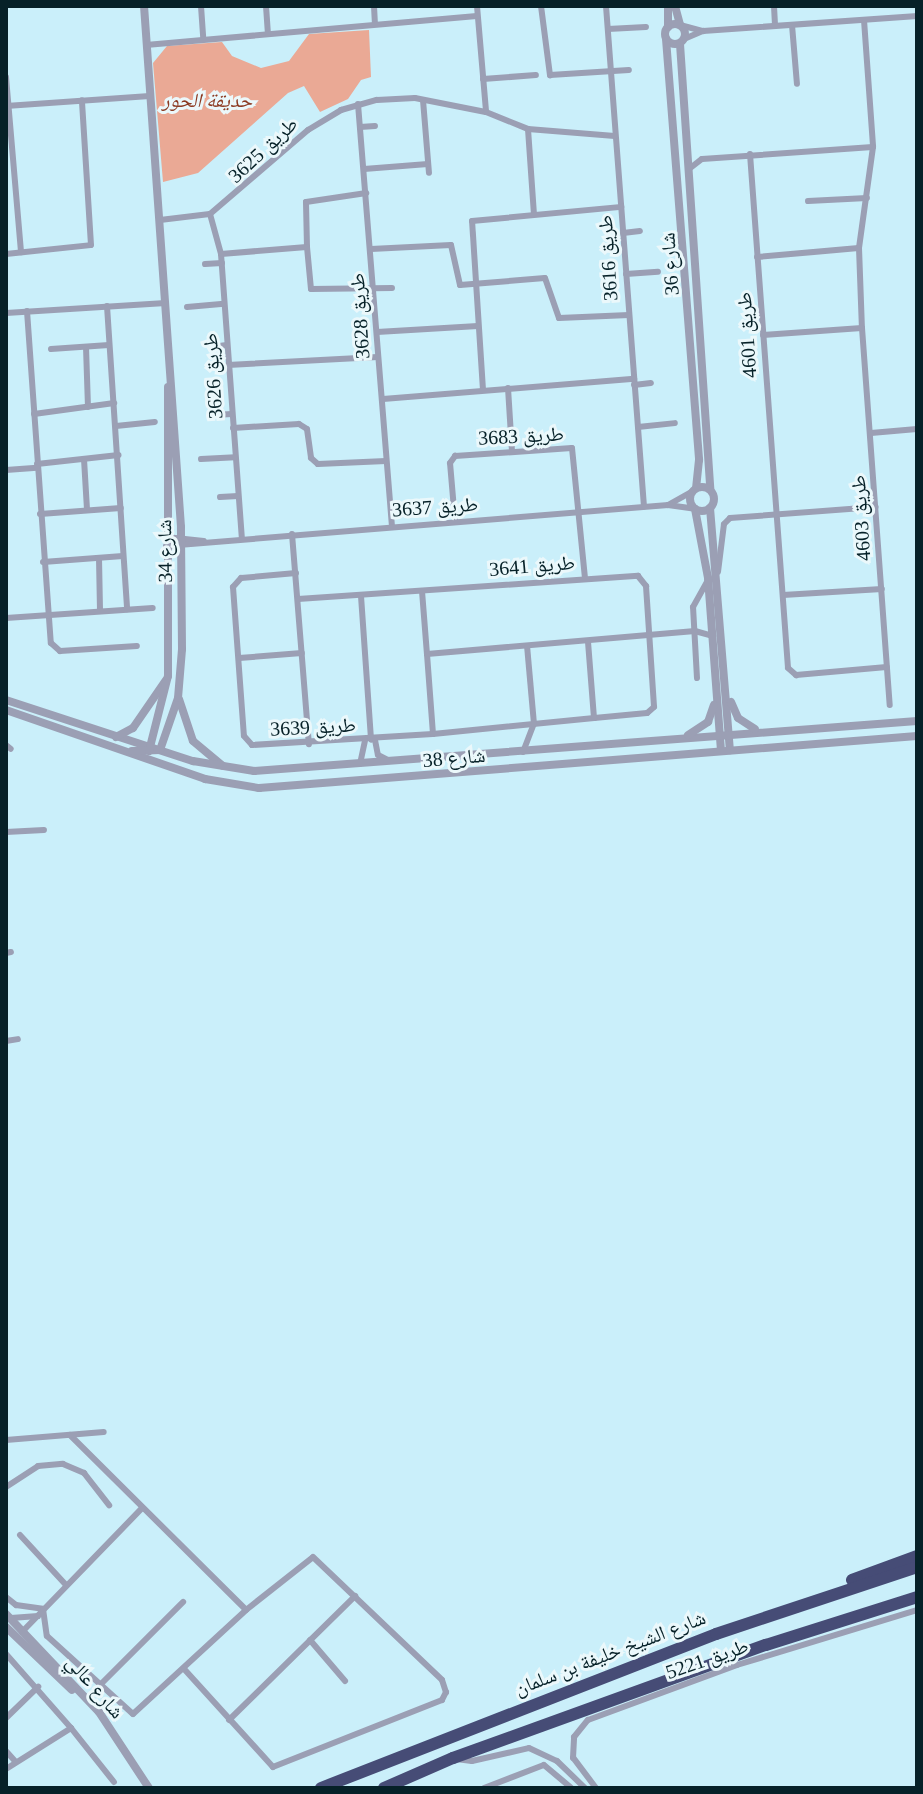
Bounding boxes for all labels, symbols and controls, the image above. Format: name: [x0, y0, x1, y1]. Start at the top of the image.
park label: حديقة الحور: [162, 88, 252, 112]
street label: طريق 3625: [223, 112, 303, 188]
street label: طريق 3616: [593, 214, 623, 302]
street label: شارع 36: [656, 232, 684, 296]
street label: طريق 3628: [345, 272, 375, 360]
street label: طريق 4601: [732, 291, 762, 379]
street label: طريق 3626: [198, 332, 228, 420]
street label: طريق 3683: [477, 422, 565, 450]
street label: طريق 4603: [846, 474, 876, 562]
street label: طريق 3637: [391, 492, 479, 522]
street label: شارع 34: [152, 519, 178, 583]
street label: طريق 3641: [488, 550, 576, 582]
street label: طريق 3639: [269, 713, 357, 741]
street label: شارع 38: [422, 743, 486, 773]
street label: شارع الشيخ خليفة بن سلمان: [511, 1605, 709, 1701]
street label: طريق 5221: [662, 1634, 752, 1684]
street label: شارع عالي: [61, 1650, 129, 1724]

